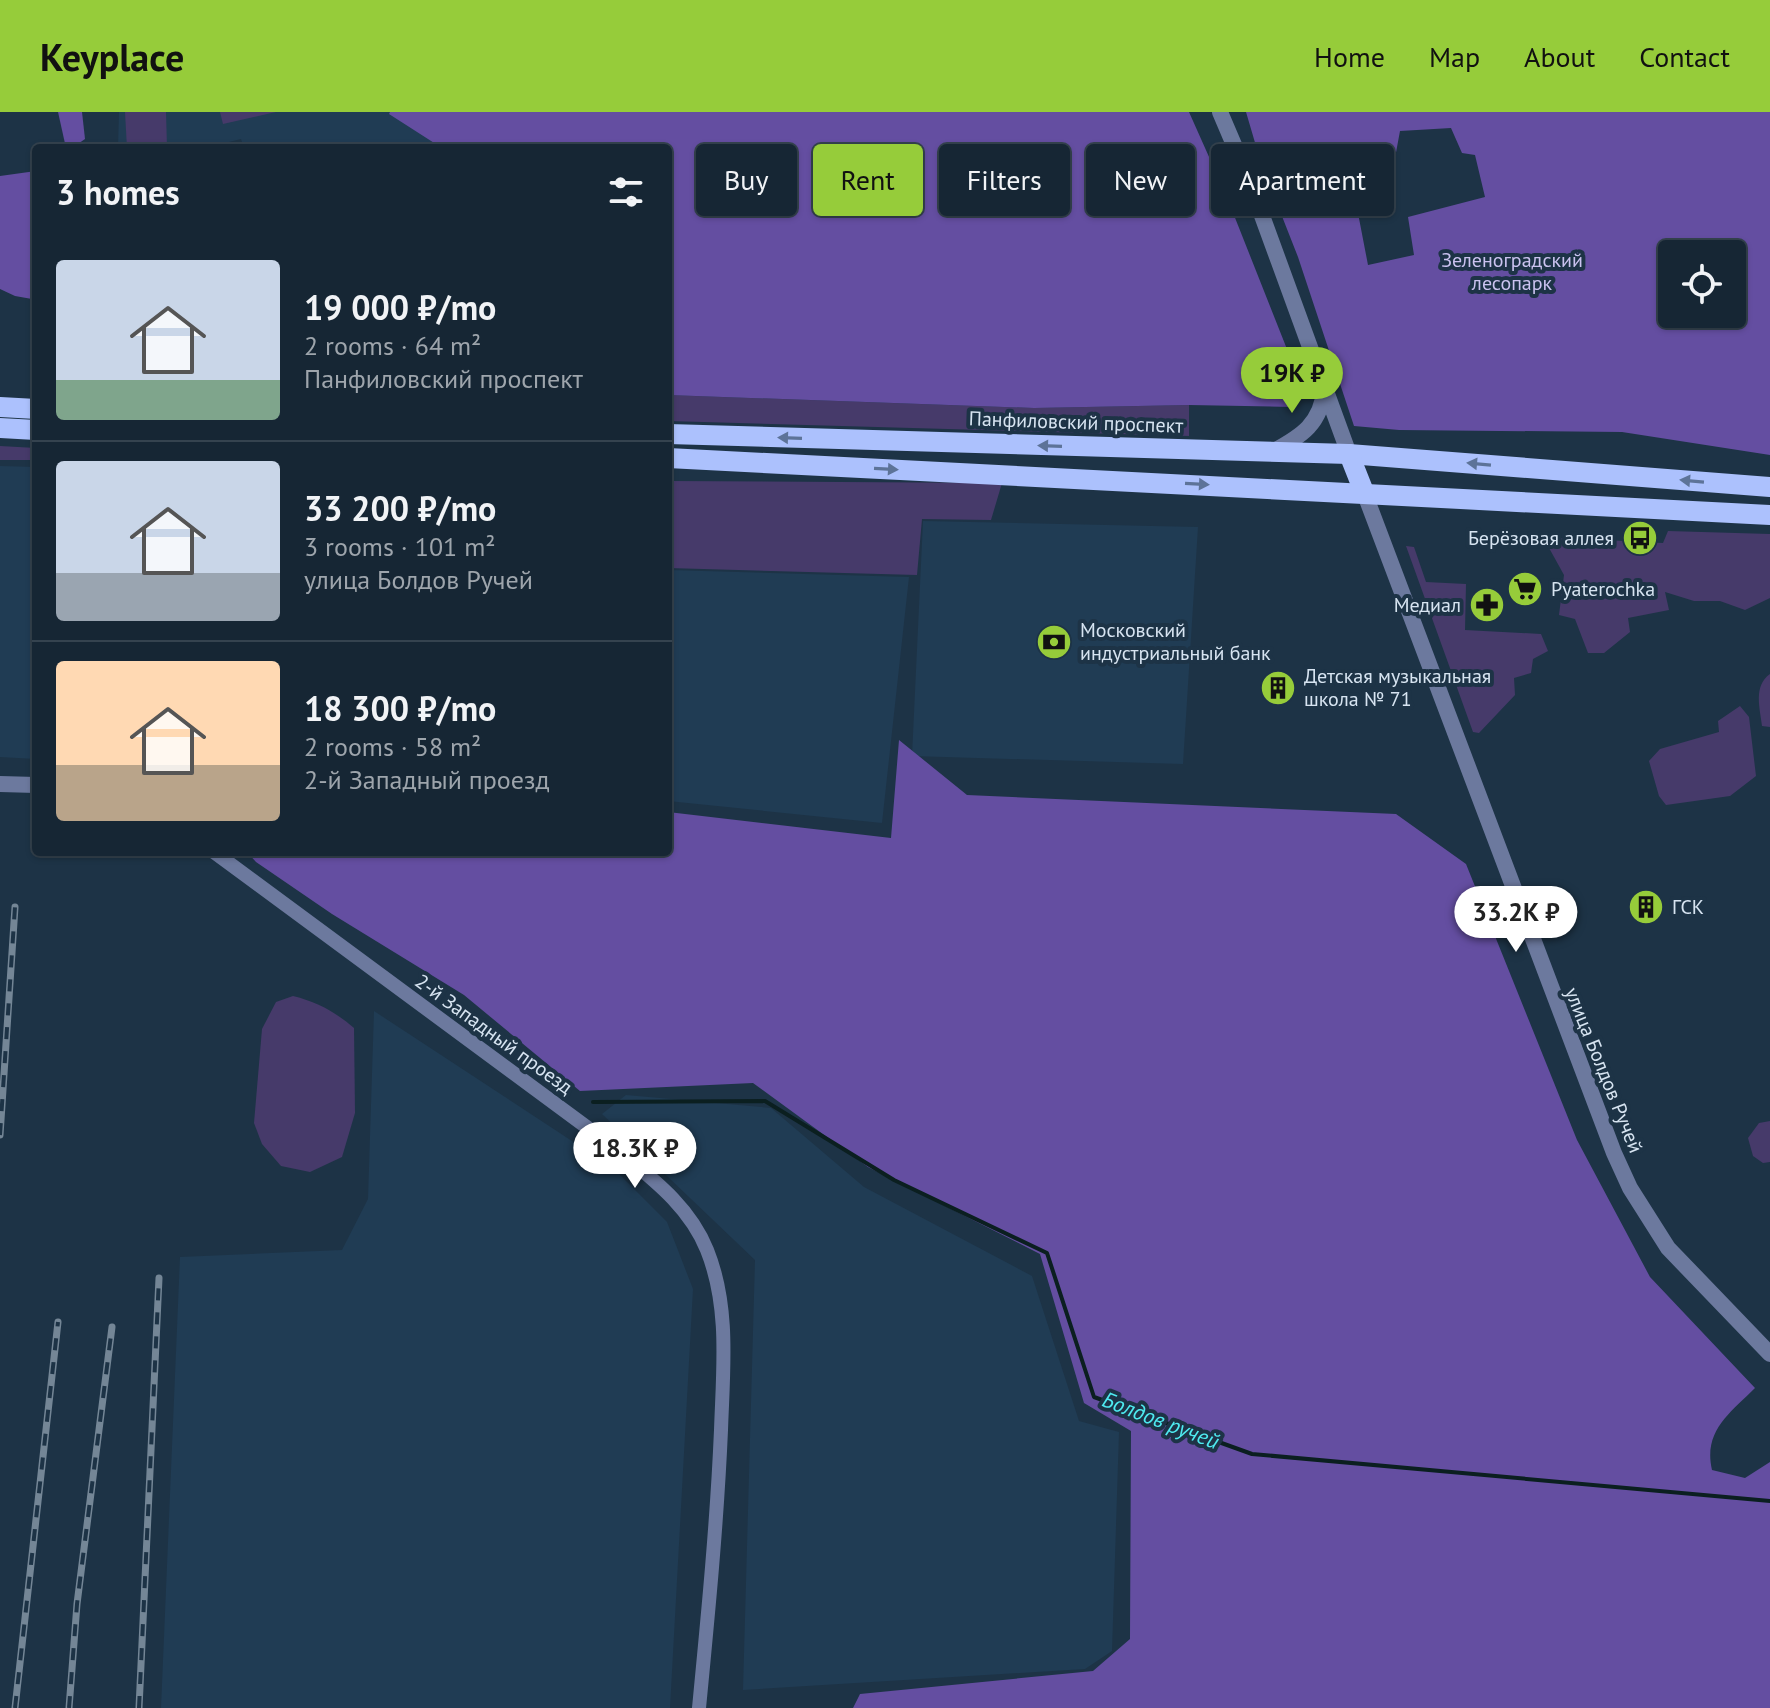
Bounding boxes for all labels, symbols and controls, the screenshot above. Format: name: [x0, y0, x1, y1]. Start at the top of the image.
text: Keyplace: [40, 32, 184, 81]
text: Home: [1314, 38, 1385, 75]
text: Map: [1429, 38, 1480, 75]
text: About: [1524, 38, 1595, 75]
text: Contact: [1639, 38, 1730, 75]
chip: Buy: [696, 144, 797, 216]
chip: Rent: [813, 144, 923, 216]
chip: Filters: [939, 144, 1070, 216]
chip: New: [1086, 144, 1195, 216]
chip: Apartment: [1211, 144, 1394, 216]
text: 3 homes: [56, 170, 180, 214]
icon: filters: [604, 170, 648, 214]
map controls: [1658, 240, 1746, 328]
button: locate: [1658, 240, 1746, 328]
park label: Зеленоградский лесопарк: [1441, 247, 1583, 296]
text: 19 000 ₽/mo: [304, 285, 496, 329]
icon: home: [120, 292, 216, 388]
text: 2 rooms · 64 m²: [304, 329, 481, 362]
pin: 19K ₽: [1236, 347, 1348, 415]
text: 19K ₽: [1259, 356, 1325, 389]
text: Панфиловский проспект: [304, 362, 583, 395]
street label: Панфиловский проспект: [968, 405, 1184, 439]
one-way arrow: [777, 432, 802, 444]
one-way arrow: [1037, 439, 1062, 452]
one-way arrow: [1466, 457, 1491, 470]
one-way arrow: [874, 463, 899, 476]
one-way arrow: [1679, 474, 1704, 487]
one-way arrow: [1185, 478, 1210, 491]
text: 33 200 ₽/mo: [304, 486, 496, 530]
icon: home: [120, 493, 216, 589]
bus stop icon: Берёзовая аллея: [1621, 519, 1659, 557]
place label: Берёзовая аллея: [1468, 525, 1614, 551]
text: 3 rooms · 101 m²: [304, 530, 496, 563]
text: улица Болдов Ручей: [304, 563, 533, 596]
supermarket icon: Pyaterochka: [1506, 570, 1544, 608]
place label: Pyaterochka: [1551, 576, 1655, 602]
pharmacy icon: Медиал: [1468, 586, 1506, 624]
place label: Медиал: [1394, 592, 1461, 618]
place label: Московский индустриальный банк: [1080, 617, 1271, 666]
bank icon: Московский индустриальный банк: [1035, 623, 1073, 661]
place label: Детская музыкальная школа № 71: [1304, 663, 1491, 712]
building icon: Детская музыкальная школа № 71: [1259, 669, 1297, 707]
text: 18 300 ₽/mo: [304, 686, 496, 730]
icon: home: [120, 693, 216, 789]
text: 2 rooms · 58 m²: [304, 730, 481, 763]
text: 2-й Западный проезд: [304, 763, 550, 796]
pin: 33.2K ₽: [1442, 886, 1590, 954]
building icon: ГСК: [1627, 888, 1665, 926]
place label: ГСК: [1672, 894, 1704, 920]
text: 33.2K ₽: [1472, 895, 1560, 928]
street label: 2-й Западный проезд: [410, 968, 578, 1100]
street label: улица Болдов Ручей: [1559, 983, 1649, 1157]
pin: 18.3K ₽: [561, 1122, 709, 1190]
text: 18.3K ₽: [591, 1131, 679, 1164]
water label: Болдов ручей: [1099, 1385, 1223, 1455]

